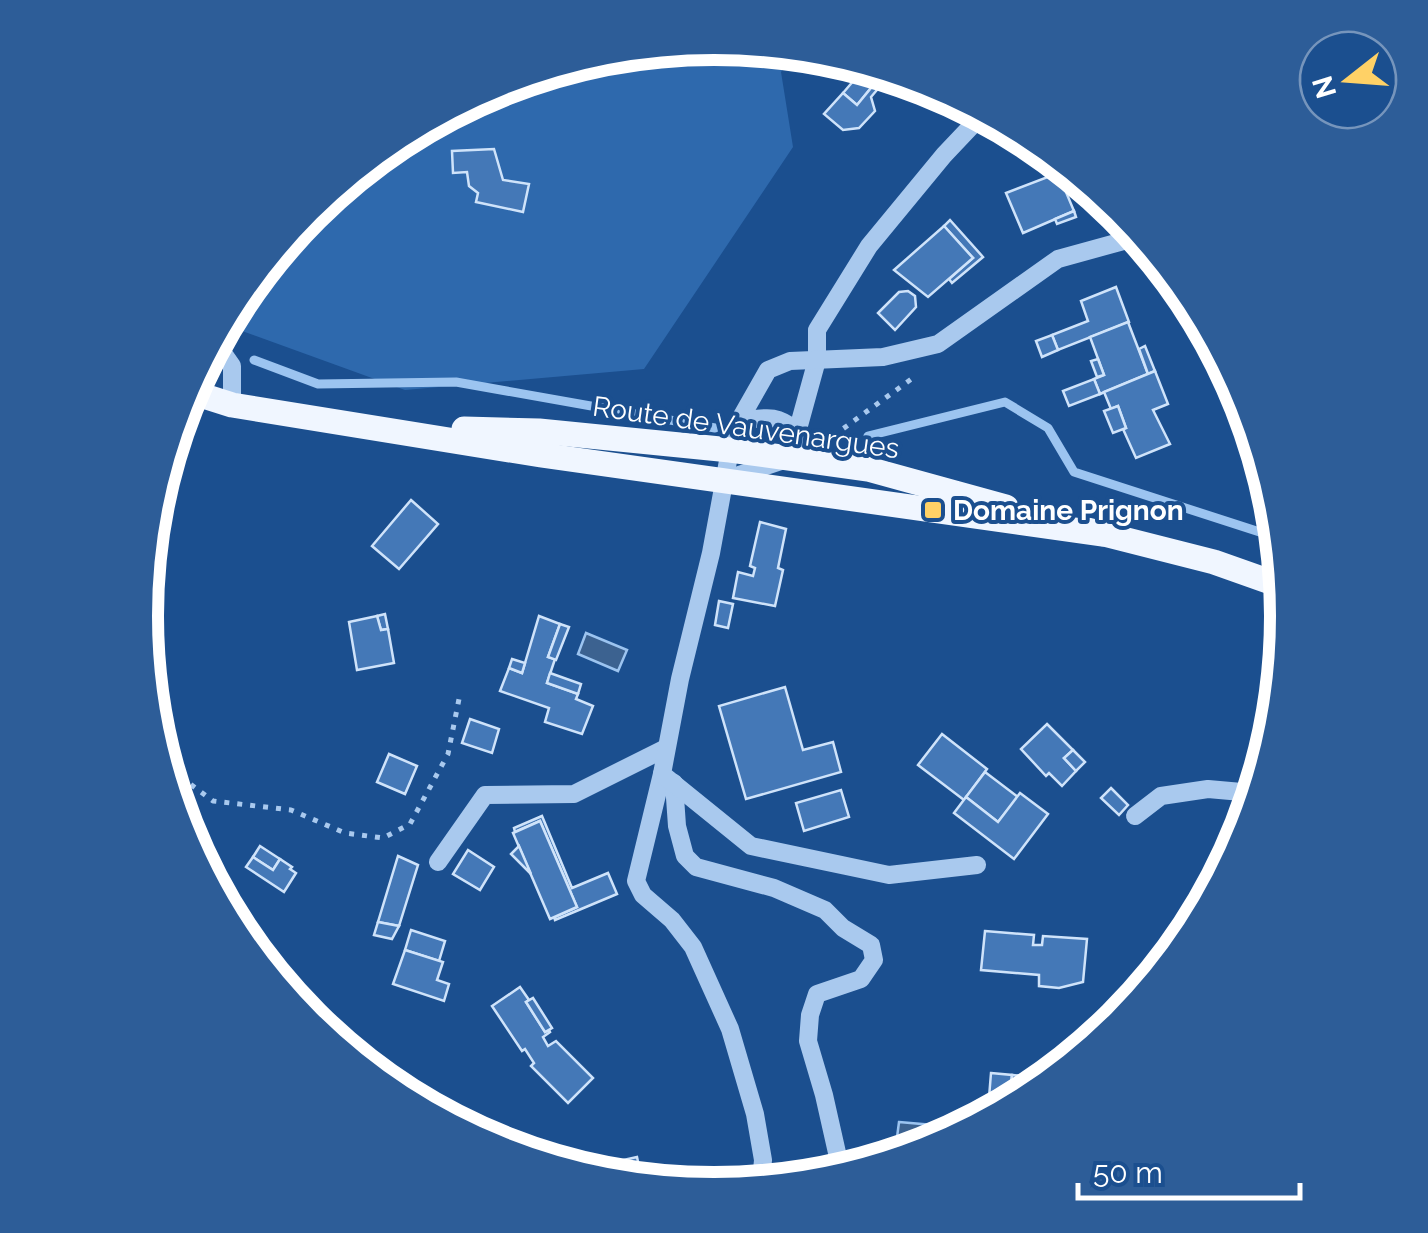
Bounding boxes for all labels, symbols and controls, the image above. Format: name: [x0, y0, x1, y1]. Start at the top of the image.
north arrow: [1298, 30, 1398, 130]
text: N: [1306, 72, 1343, 102]
street label: Route de Vauvenargues: [591, 390, 901, 465]
place label: Domaine Prignon: [953, 494, 1184, 527]
marker: Domaine Prignon: [922, 499, 944, 521]
scale bar: [1078, 1138, 1300, 1200]
text: 50 m: [1093, 1155, 1163, 1190]

